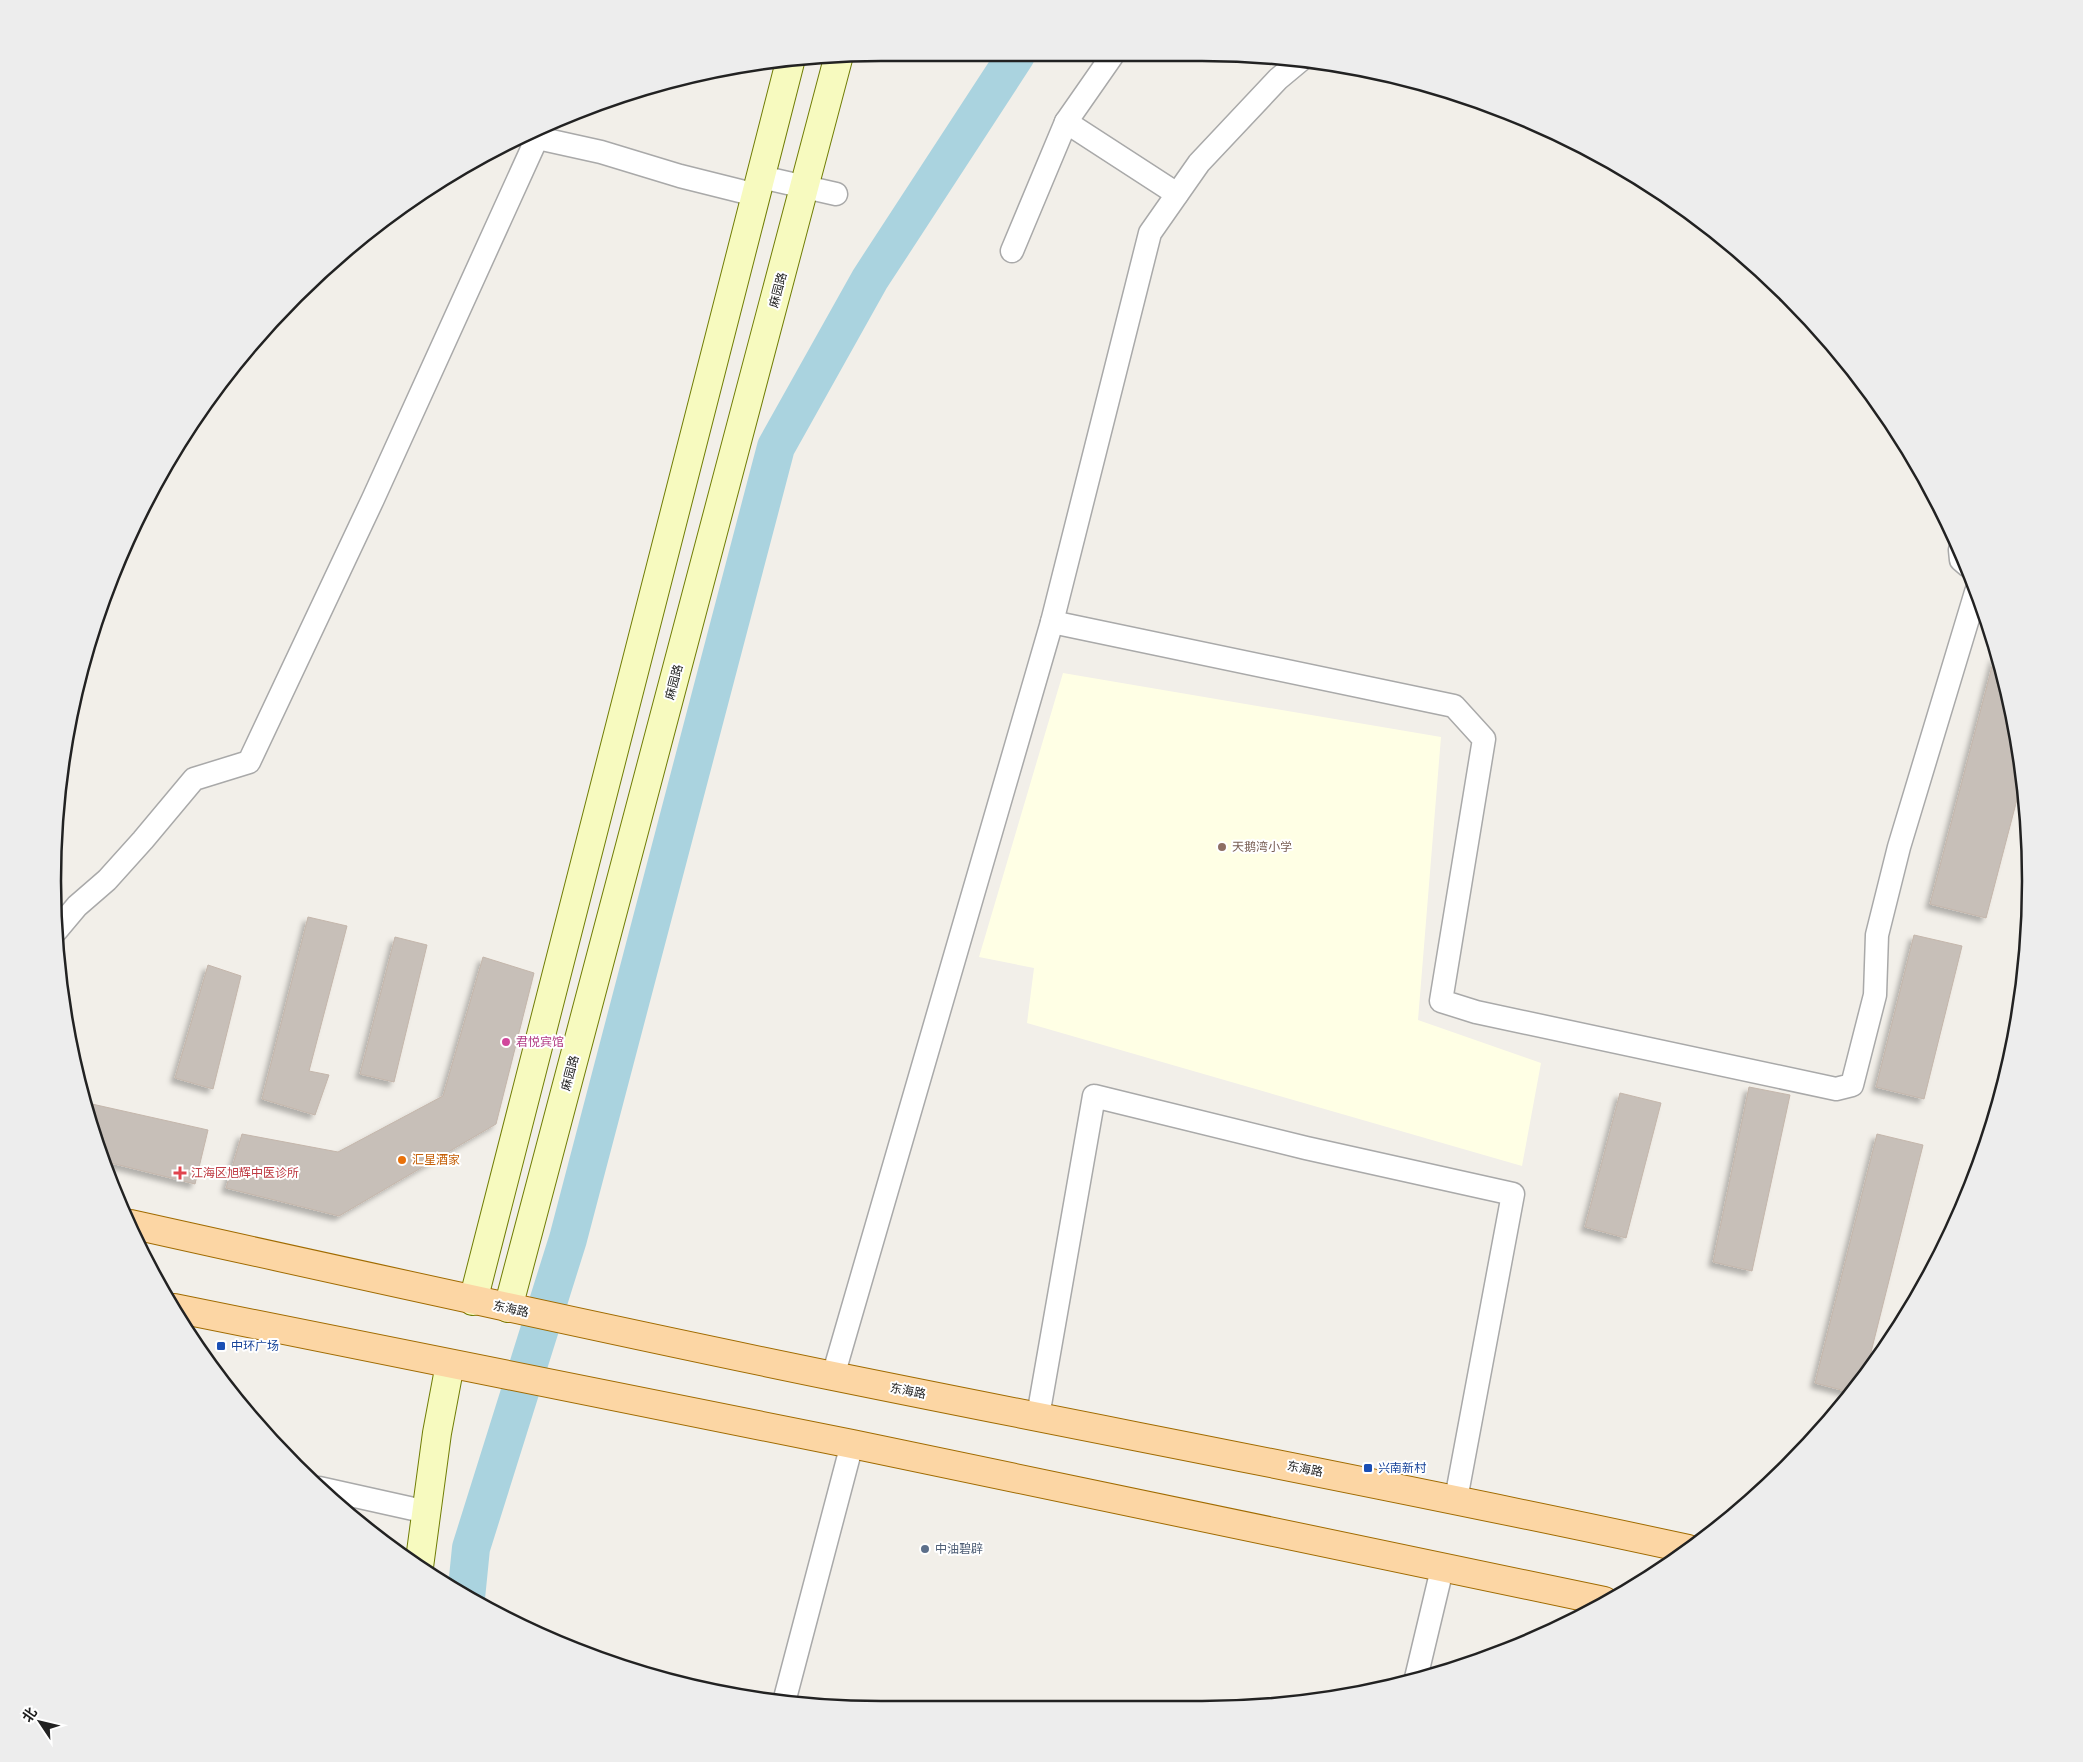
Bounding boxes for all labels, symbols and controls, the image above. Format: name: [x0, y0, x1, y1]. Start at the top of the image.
street label: 麻园路: [764, 270, 791, 310]
street label: 麻园路: [660, 662, 687, 702]
place label: 天鹅湾小学: [1232, 837, 1292, 856]
marker: 天鹅湾小学: [1216, 841, 1228, 853]
place label: 君悦宾馆: [516, 1032, 564, 1051]
marker: 君悦宾馆: [500, 1036, 512, 1048]
street label: 麻园路: [556, 1053, 583, 1093]
place label: 汇星酒家: [412, 1150, 460, 1169]
marker: 汇星酒家: [396, 1154, 408, 1166]
place label: 江海区旭辉中医诊所: [191, 1163, 299, 1182]
marker: 江海区旭辉中医诊所: [173, 1166, 187, 1180]
street label: 东海路: [492, 1295, 531, 1322]
place label: 中环广场: [231, 1336, 279, 1355]
marker: 中环广场: [215, 1340, 227, 1352]
street label: 东海路: [889, 1378, 928, 1403]
street label: 东海路: [1286, 1456, 1325, 1481]
place label: 兴南新村: [1378, 1458, 1427, 1477]
marker: 兴南新村: [1362, 1462, 1374, 1474]
place label: 中油碧辟: [935, 1539, 983, 1558]
marker: 中油碧辟: [919, 1543, 931, 1555]
north arrow: [15, 1697, 65, 1747]
text: 北: [16, 1703, 42, 1726]

